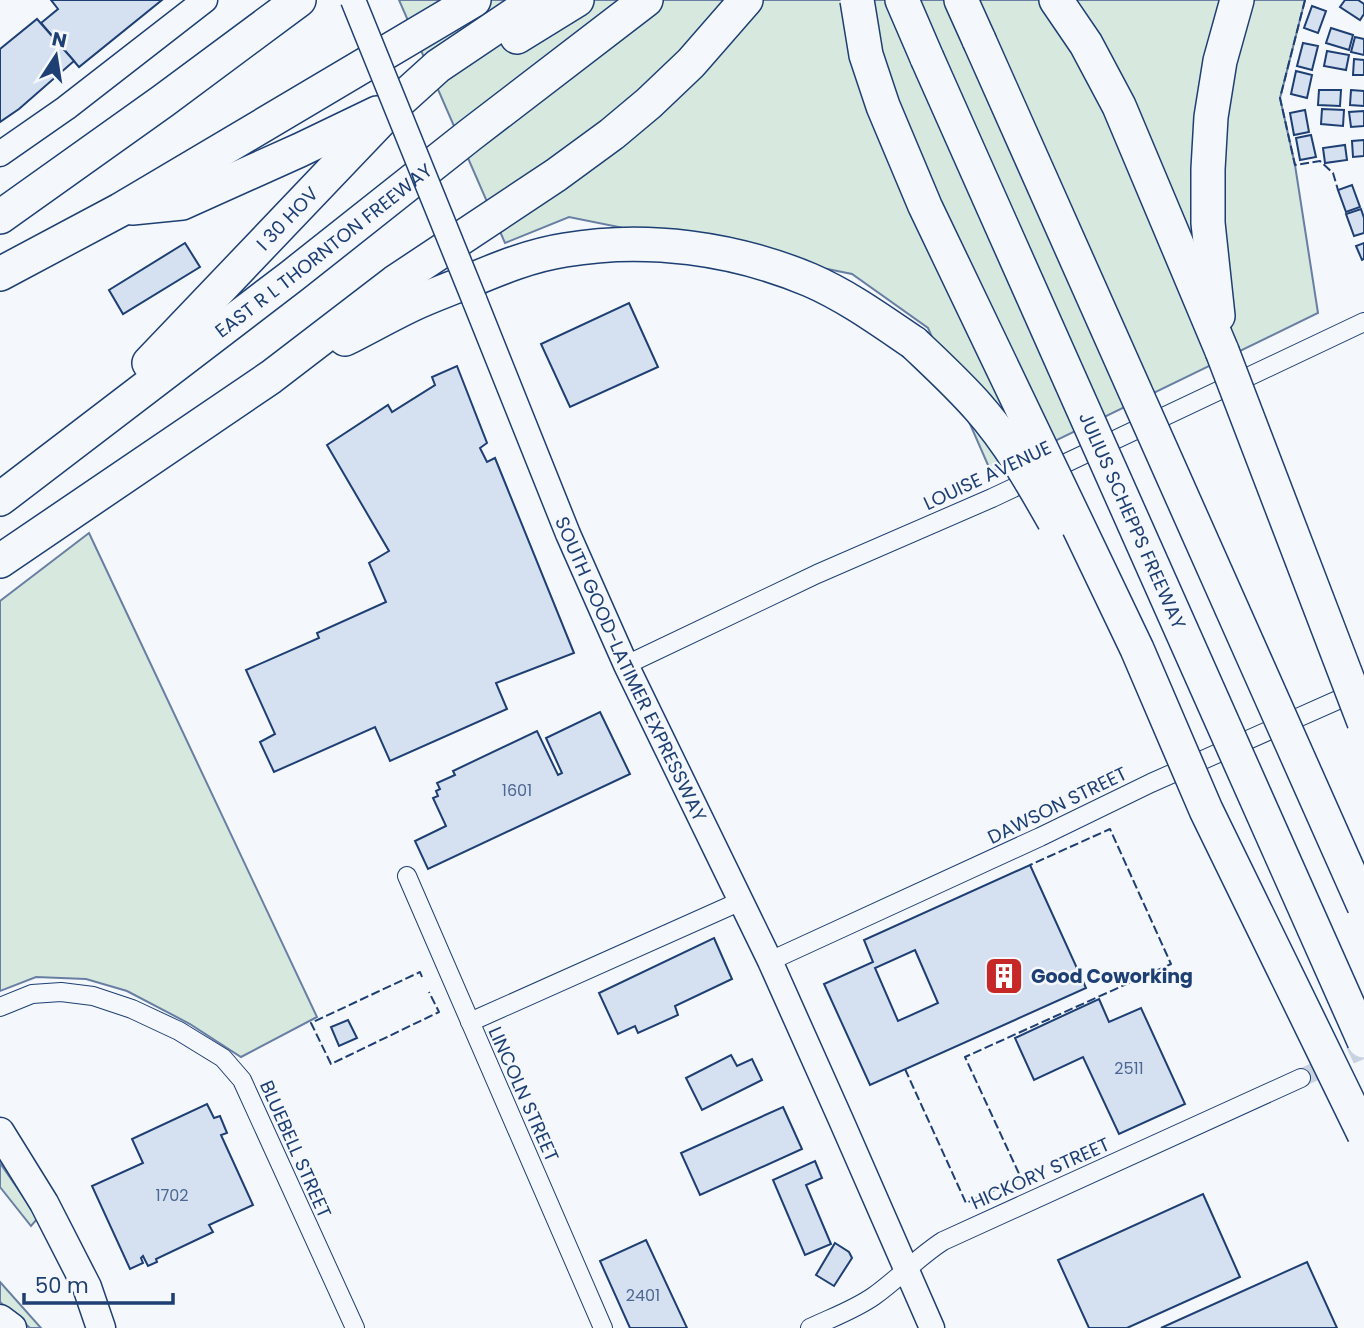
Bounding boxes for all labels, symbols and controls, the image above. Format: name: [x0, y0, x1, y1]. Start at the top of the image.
north arrow: [21, 21, 91, 91]
text: N: [50, 25, 69, 55]
street label: EAST R L THORNTON FREEWAY: [209, 157, 438, 344]
street label: I 30 HOV: [250, 181, 324, 256]
street label: JULIUS SCHEPPS FREEWAY: [1072, 408, 1192, 633]
street label: LOUISE AVENUE: [919, 434, 1055, 517]
street label: SOUTH GOOD-LATIMER EXPRESSWAY: [548, 513, 713, 826]
street label: DAWSON STREET: [983, 760, 1131, 851]
house number: 1601: [502, 779, 532, 802]
building icon: Good Coworking: [983, 955, 1025, 997]
place label: Good Coworking: [1031, 963, 1193, 990]
street label: LINCOLN STREET: [482, 1022, 565, 1166]
house number: 2511: [1114, 1057, 1144, 1080]
street label: BLUEBELL STREET: [253, 1076, 338, 1222]
street label: HICKORY STREET: [967, 1131, 1114, 1216]
house number: 1702: [155, 1184, 189, 1207]
scale bar: [24, 1262, 173, 1306]
text: 50 m: [35, 1271, 89, 1300]
house number: 2401: [626, 1284, 660, 1307]

